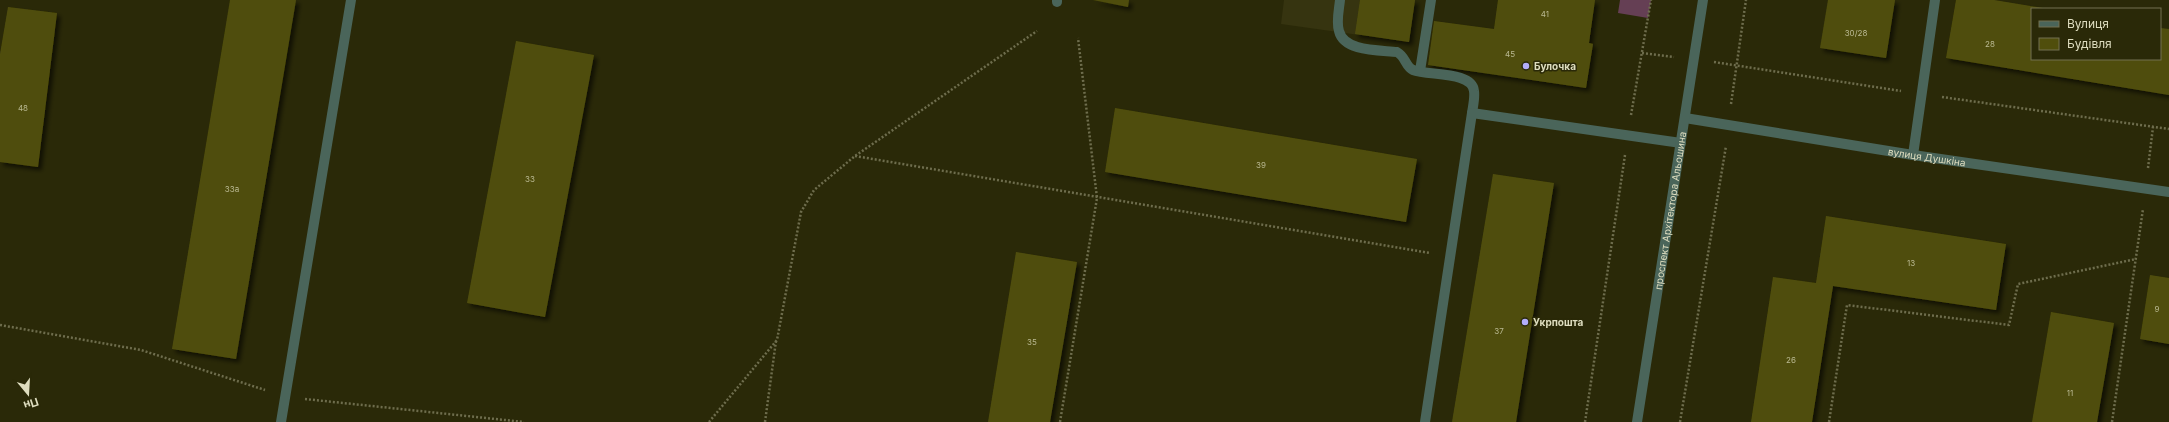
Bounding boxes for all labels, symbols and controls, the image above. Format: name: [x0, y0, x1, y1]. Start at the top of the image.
legend: [2031, 8, 2161, 60]
house number: 41: [1541, 9, 1549, 19]
text: Вулиця: [2067, 16, 2109, 31]
house number: 30/28: [1845, 28, 1867, 38]
text: Будівля: [2067, 36, 2112, 51]
house number: 28: [1985, 39, 1995, 49]
house number: 45: [1505, 49, 1515, 59]
place label: Булочка: [1534, 60, 1576, 73]
marker: Булочка: [1521, 61, 1531, 71]
house number: 48: [18, 103, 28, 113]
street label: проспект Архітектора Альошина: [1652, 131, 1688, 291]
street label: вулиця Душкіна: [1887, 145, 1966, 169]
house number: 39: [1256, 160, 1266, 170]
house number: 33: [525, 174, 535, 184]
house number: 33а: [225, 184, 239, 194]
house number: 13: [1907, 258, 1915, 268]
house number: 9: [2155, 304, 2160, 314]
place label: Укрпошта: [1533, 316, 1584, 328]
marker: Укрпошта: [1520, 317, 1530, 327]
house number: 37: [1494, 326, 1504, 336]
house number: 35: [1027, 337, 1037, 347]
house number: 26: [1786, 355, 1796, 365]
north arrow: [8, 374, 48, 414]
house number: 11: [2067, 388, 2073, 398]
text: Пн: [22, 395, 40, 413]

